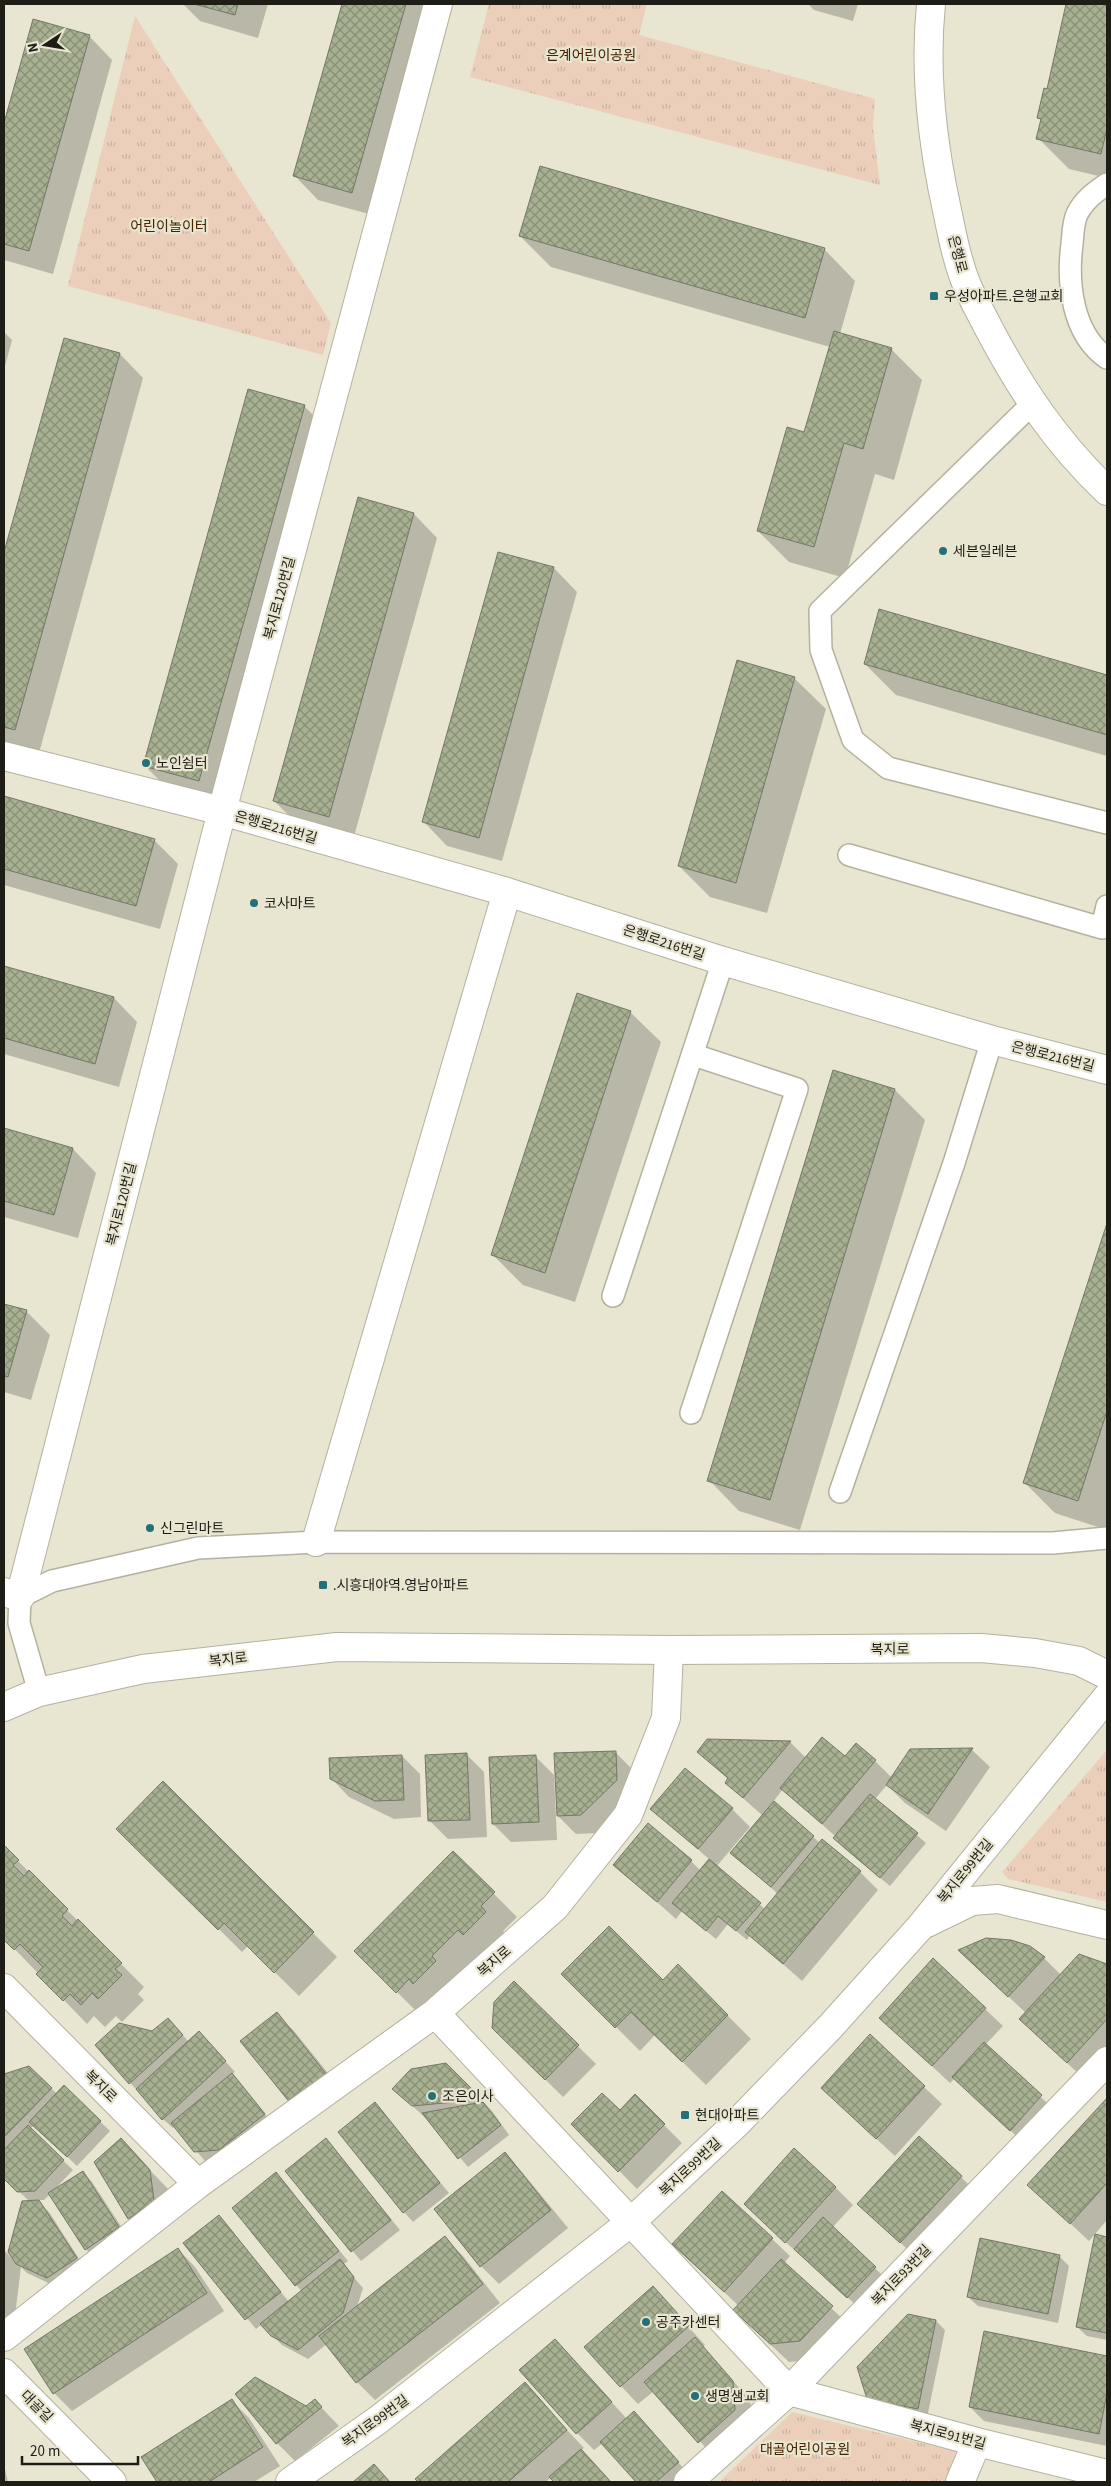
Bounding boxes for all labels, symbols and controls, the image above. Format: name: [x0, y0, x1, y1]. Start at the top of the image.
north arrow: [20, 20, 70, 70]
text: N: [23, 41, 44, 54]
park label: 은계어린이공원: [546, 46, 636, 66]
park label: 어린이놀이터: [130, 217, 208, 237]
street label: 은행로: [942, 233, 972, 276]
place label: 우성아파트.은행교회: [944, 287, 1063, 307]
marker: 우성아파트.은행교회: [928, 290, 940, 302]
place label: 세븐일레븐: [953, 542, 1018, 562]
marker: 세븐일레븐: [937, 545, 949, 557]
street label: 복지로120번길: [259, 554, 301, 642]
place label: 노인쉼터: [156, 754, 208, 774]
marker: 노인쉼터: [140, 757, 152, 769]
street label: 은행로216번길: [232, 807, 319, 849]
place label: 코사마트: [264, 894, 316, 914]
marker: 코사마트: [248, 897, 260, 909]
street label: 은행로216번길: [620, 920, 707, 966]
street label: 은행로216번길: [1009, 1037, 1097, 1077]
street label: 복지로120번길: [102, 1160, 142, 1248]
place label: 신그린마트: [160, 1519, 225, 1539]
marker: 신그린마트: [144, 1522, 156, 1534]
place label: .시흥대야역.영남아파트: [333, 1576, 469, 1596]
marker: .시흥대야역.영남아파트: [317, 1579, 329, 1591]
street label: 복지로: [871, 1640, 909, 1660]
street label: 복지로: [208, 1648, 249, 1672]
street label: 복지로99번길: [933, 1835, 998, 1908]
street label: 복지로: [474, 1941, 516, 1982]
street label: 복지로: [80, 2066, 121, 2108]
place label: 조은이사: [442, 2087, 494, 2107]
marker: 조은이사: [426, 2090, 438, 2102]
place label: 현대아파트: [695, 2106, 760, 2126]
marker: 현대아파트: [679, 2109, 691, 2121]
street label: 복지로99번길: [655, 2134, 726, 2202]
street label: 복지로93번길: [867, 2241, 936, 2311]
place label: 공주카센터: [656, 2313, 720, 2333]
marker: 공주카센터: [640, 2316, 652, 2328]
street label: 대골길: [16, 2386, 57, 2427]
place label: 생명샘교회: [705, 2387, 769, 2407]
marker: 생명샘교회: [689, 2390, 701, 2402]
street label: 복지로99번길: [338, 2391, 413, 2453]
street label: 복지로91번길: [907, 2415, 988, 2455]
scale bar: [22, 2434, 139, 2466]
park label: 대골어린이공원: [760, 2440, 850, 2460]
text: 20 m: [30, 2441, 60, 2462]

